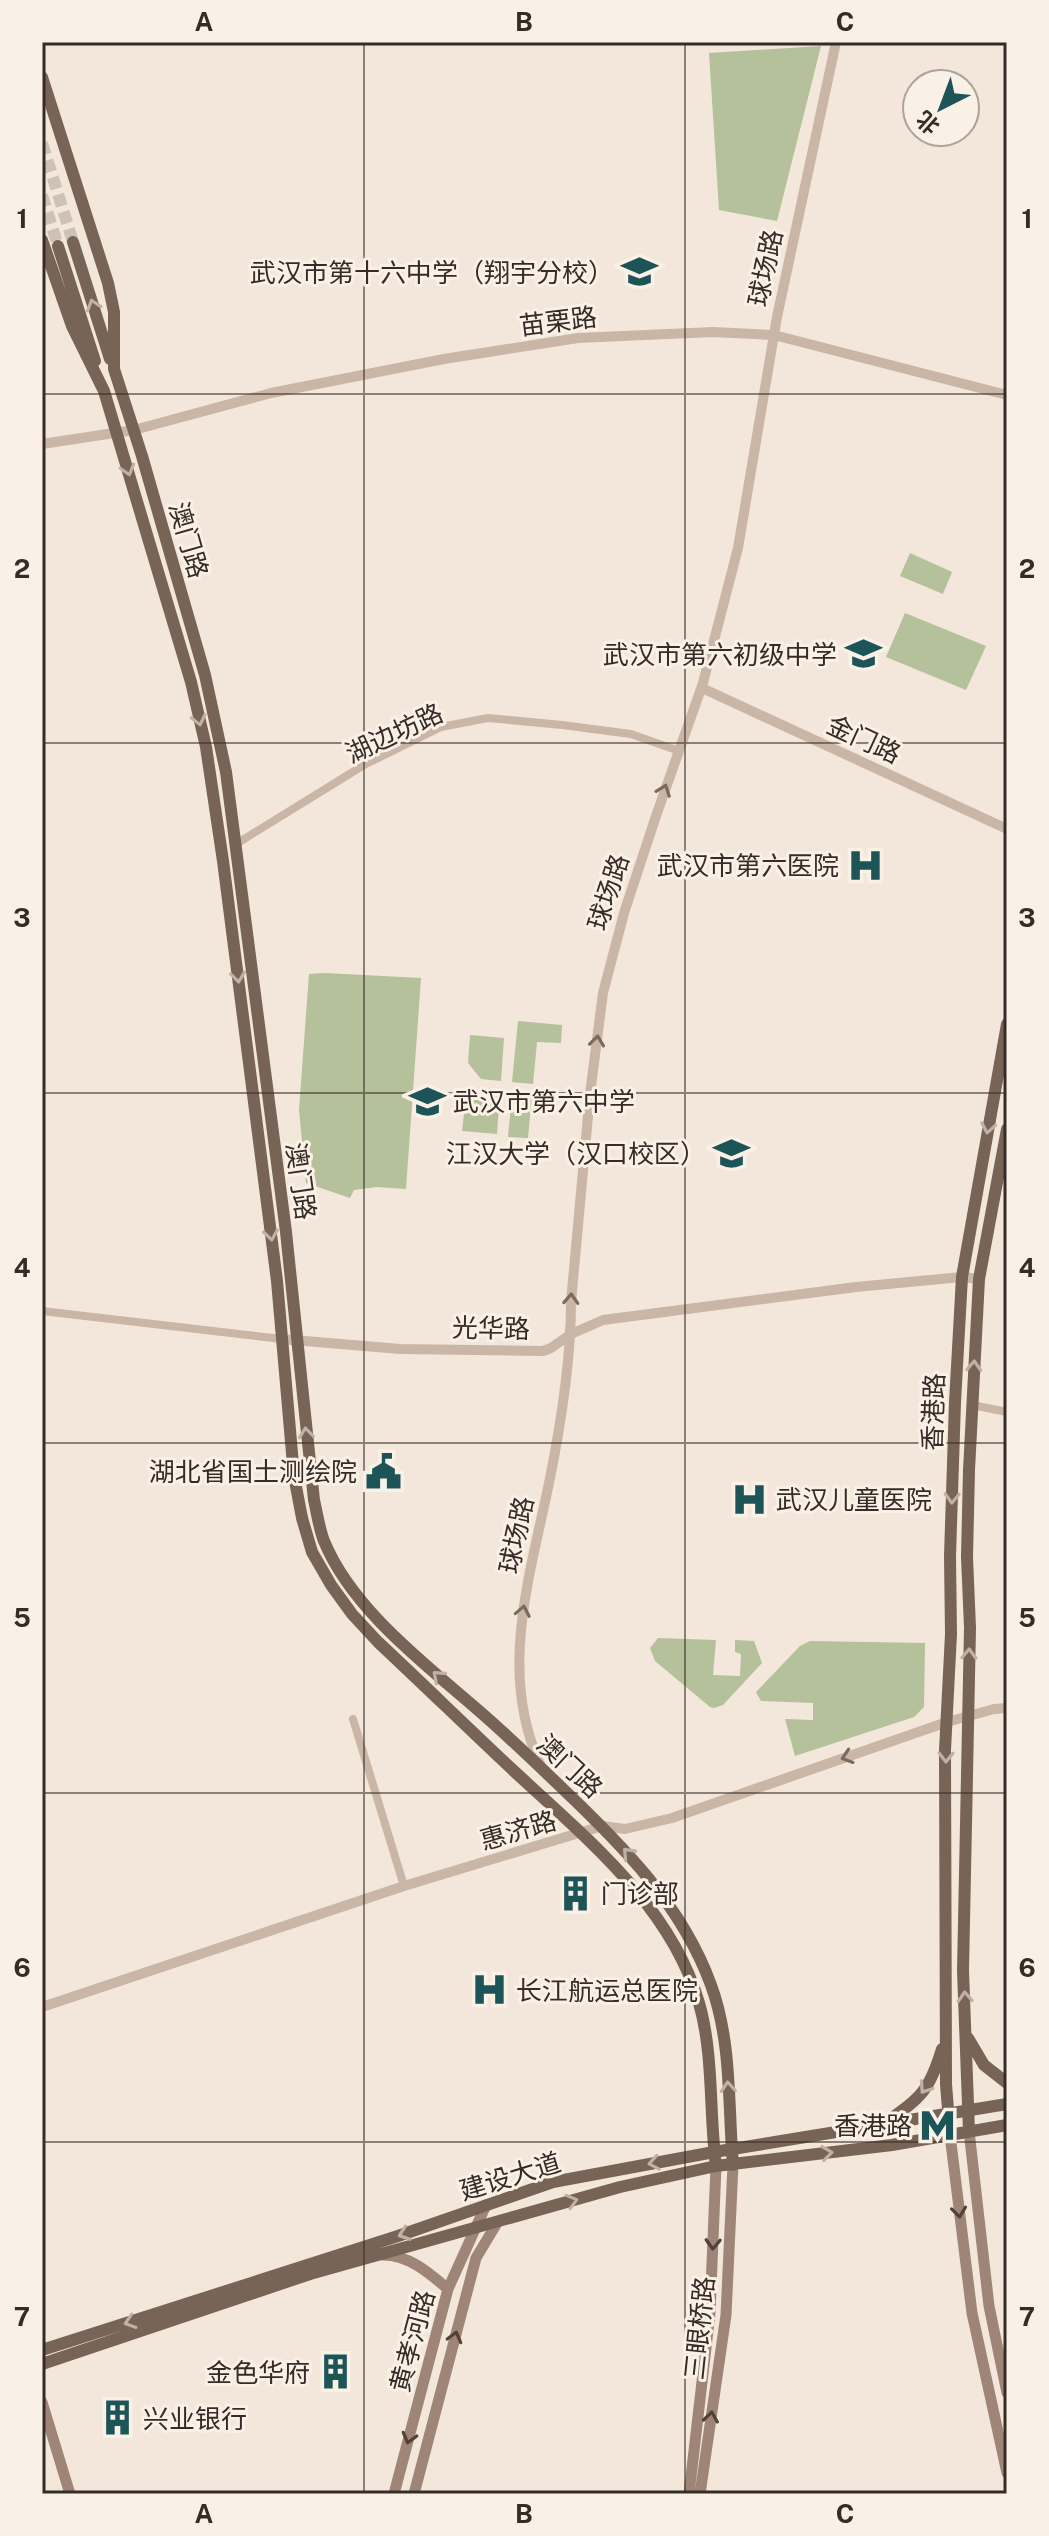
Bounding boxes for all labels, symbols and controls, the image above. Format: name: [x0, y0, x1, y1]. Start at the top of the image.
text: A: [195, 6, 214, 37]
text: B: [515, 6, 533, 37]
text: C: [836, 6, 854, 37]
north arrow: [901, 68, 981, 148]
text: 北: [911, 106, 944, 140]
text: 1: [16, 203, 28, 234]
text: 1: [1021, 203, 1033, 234]
street label: 球场路: [742, 227, 788, 309]
school or university icon: 武汉市第十六中学（翔宇分校）: [621, 253, 659, 291]
place label: 武汉市第十六中学（翔宇分校）: [250, 257, 614, 288]
one-way arrow: [87, 299, 103, 313]
street label: 苗栗路: [517, 301, 599, 341]
one-way arrow: [119, 463, 135, 476]
street label: 澳门路: [163, 498, 215, 582]
text: 2: [14, 553, 30, 584]
text: 2: [1019, 553, 1035, 584]
school or university icon: 武汉市第六初级中学: [844, 635, 882, 673]
place label: 武汉市第六初级中学: [603, 639, 837, 670]
street label: 湖边坊路: [340, 697, 448, 769]
street label: 金门路: [822, 708, 906, 770]
one-way arrow: [190, 713, 207, 726]
one-way arrow: [655, 784, 671, 798]
hospital icon: 武汉市第六医院: [846, 846, 884, 884]
street label: 球场路: [581, 850, 635, 934]
place label: 武汉市第六医院: [657, 850, 839, 881]
text: 3: [13, 902, 31, 933]
text: 3: [1018, 902, 1036, 933]
one-way arrow: [229, 970, 246, 984]
one-way arrow: [588, 1034, 605, 1048]
school or university icon: 武汉市第六中学: [408, 1082, 446, 1120]
place label: 武汉市第六中学: [453, 1086, 635, 1117]
one-way arrow: [981, 1121, 998, 1135]
school or university icon: 江汉大学（汉口校区）: [713, 1134, 751, 1172]
place label: 江汉大学（汉口校区）: [446, 1138, 706, 1169]
street label: 澳门路: [280, 1140, 322, 1222]
one-way arrow: [262, 1228, 279, 1242]
text: 4: [13, 1252, 31, 1283]
text: 4: [1018, 1252, 1036, 1283]
one-way arrow: [563, 1292, 580, 1305]
street label: 光华路: [452, 1312, 530, 1344]
one-way arrow: [966, 1359, 983, 1372]
street label: 香港路: [916, 1372, 950, 1452]
one-way arrow: [298, 1426, 315, 1439]
public building icon: 湖北省国土测绘院: [364, 1452, 402, 1490]
place label: 湖北省国土测绘院: [149, 1456, 357, 1487]
hospital icon: 武汉儿童医院: [731, 1480, 769, 1518]
place label: 武汉儿童医院: [776, 1484, 932, 1515]
one-way arrow: [943, 1492, 961, 1505]
street label: 球场路: [493, 1494, 539, 1576]
text: 5: [13, 1602, 31, 1633]
text: 5: [1018, 1602, 1036, 1633]
one-way arrow: [514, 1605, 531, 1618]
one-way arrow: [960, 1647, 977, 1660]
one-way arrow: [433, 1672, 448, 1686]
street label: 澳门路: [531, 1728, 609, 1804]
one-way arrow: [841, 1748, 855, 1764]
one-way arrow: [937, 1751, 954, 1764]
street label: 惠济路: [476, 1804, 560, 1856]
one-way arrow: [624, 1848, 638, 1863]
building icon: 门诊部: [556, 1874, 594, 1912]
place label: 门诊部: [601, 1878, 679, 1909]
text: 6: [13, 1952, 31, 1983]
text: 6: [1018, 1952, 1036, 1983]
hospital icon: 长江航运总医院: [471, 1971, 509, 2009]
place label: 长江航运总医院: [516, 1975, 698, 2006]
one-way arrow: [956, 1991, 973, 2003]
one-way arrow: [720, 2080, 737, 2093]
one-way arrow: [920, 2080, 935, 2094]
metro station icon: 香港路: [919, 2106, 957, 2144]
place label: 香港路: [834, 2110, 912, 2141]
one-way arrow: [820, 2145, 834, 2162]
street label: 建设大道: [456, 2146, 564, 2206]
one-way arrow: [647, 2154, 661, 2171]
one-way arrow: [564, 2194, 578, 2210]
one-way arrow: [951, 2206, 968, 2219]
one-way arrow: [398, 2224, 412, 2240]
one-way arrow: [704, 2238, 721, 2251]
street label: 三眼桥路: [678, 2275, 720, 2381]
street label: 黄孝河路: [384, 2287, 440, 2395]
text: 7: [14, 2301, 30, 2332]
text: 7: [1019, 2301, 1035, 2332]
one-way arrow: [124, 2313, 138, 2329]
one-way arrow: [446, 2331, 462, 2345]
building icon: 金色华府: [317, 2353, 355, 2391]
place label: 金色华府: [206, 2357, 310, 2388]
building icon: 兴业银行: [98, 2399, 136, 2437]
place label: 兴业银行: [143, 2403, 247, 2434]
one-way arrow: [702, 2410, 719, 2424]
one-way arrow: [401, 2430, 418, 2444]
text: A: [195, 2498, 214, 2529]
text: B: [515, 2498, 533, 2529]
text: C: [836, 2498, 854, 2529]

